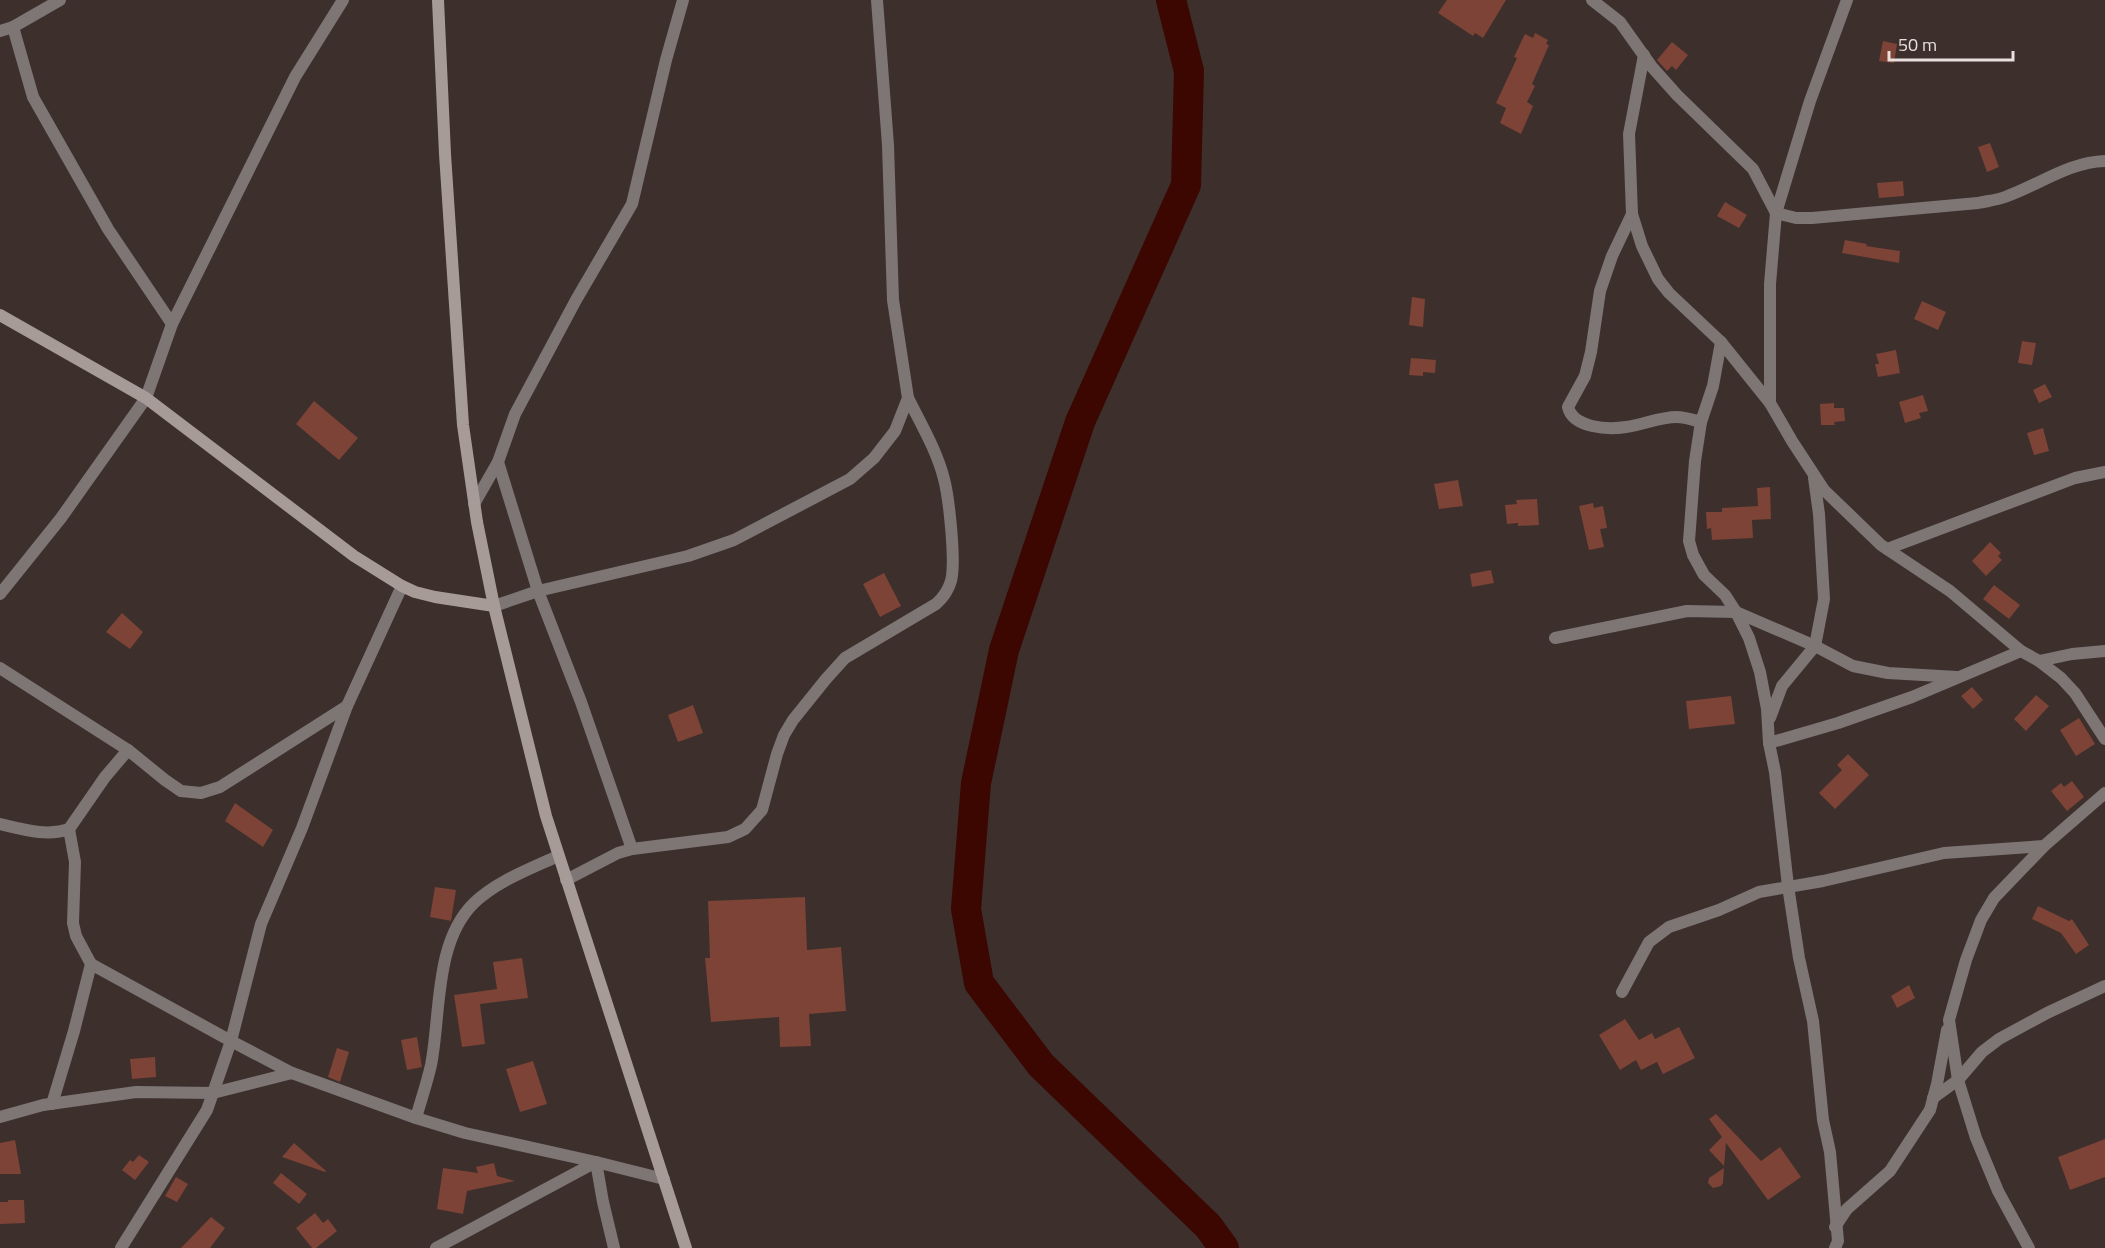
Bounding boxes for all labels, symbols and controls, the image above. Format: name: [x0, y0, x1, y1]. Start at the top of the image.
scale bar: [1889, 24, 2014, 62]
text: 50 m: [1898, 31, 1937, 58]

